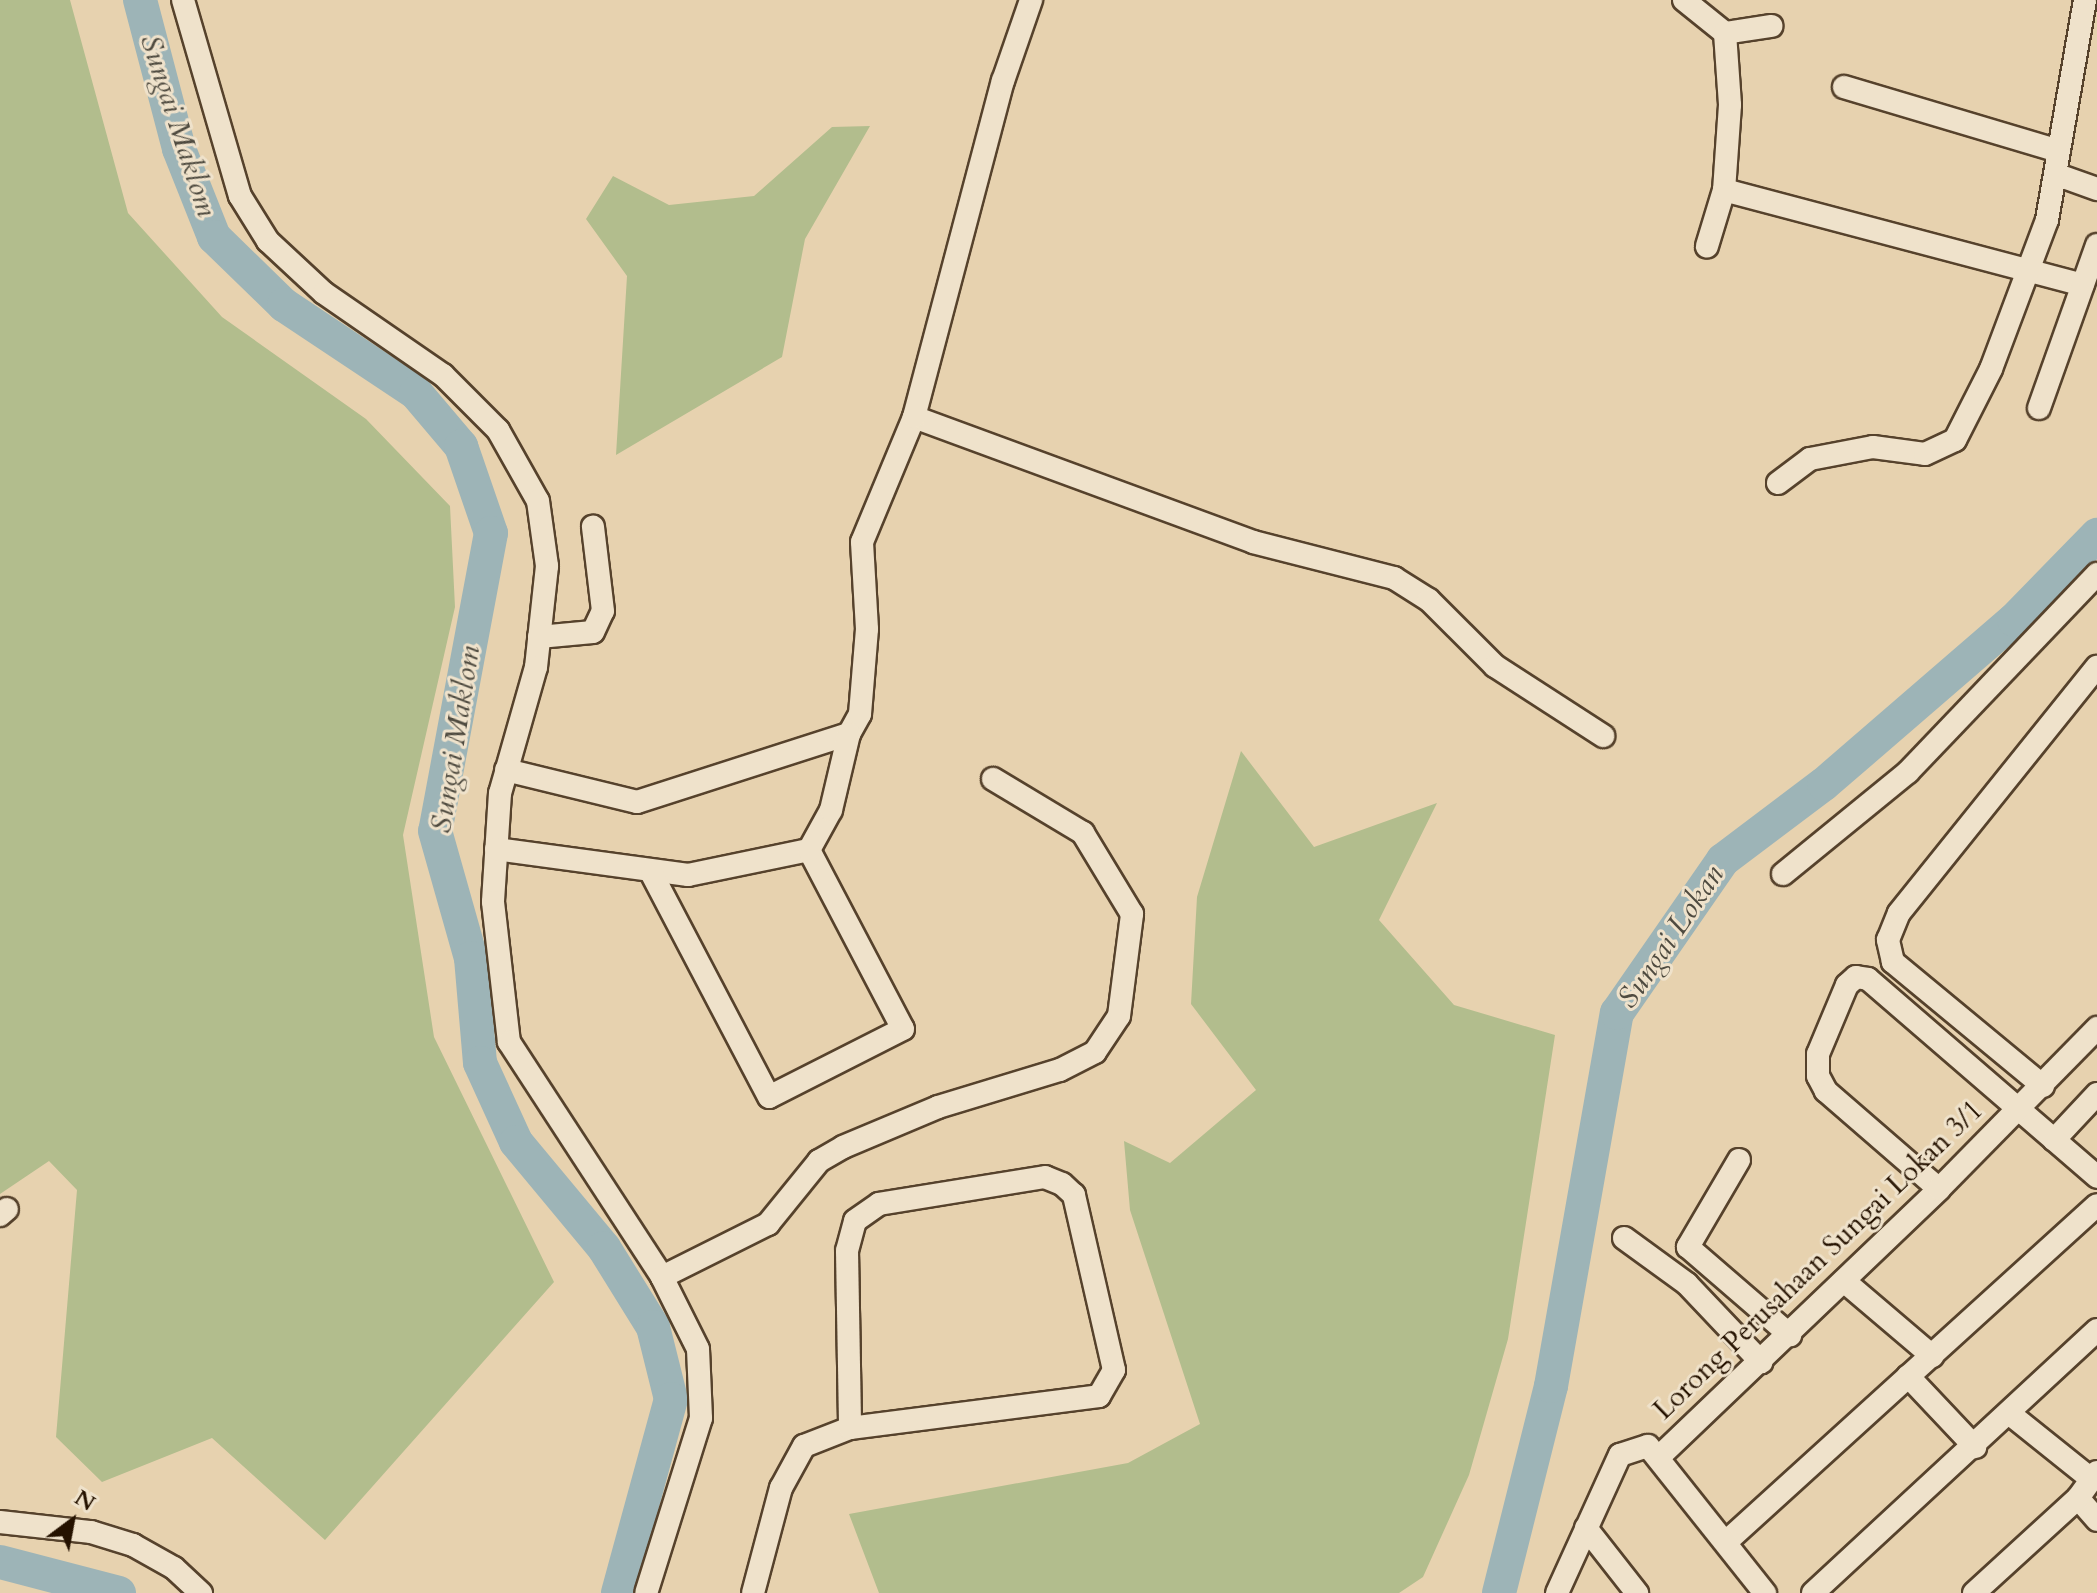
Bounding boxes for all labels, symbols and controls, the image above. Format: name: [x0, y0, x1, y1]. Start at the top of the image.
water label: Sungai Maklom: [132, 30, 224, 222]
water label: Sungai Maklom: [423, 643, 489, 835]
water label: Sungai Lokan: [1610, 859, 1732, 1015]
street label: Lorong Perusahaan Sungai Lokan 3/1: [1646, 1093, 1990, 1427]
north arrow: [32, 1481, 112, 1561]
text: N: [69, 1483, 101, 1518]

